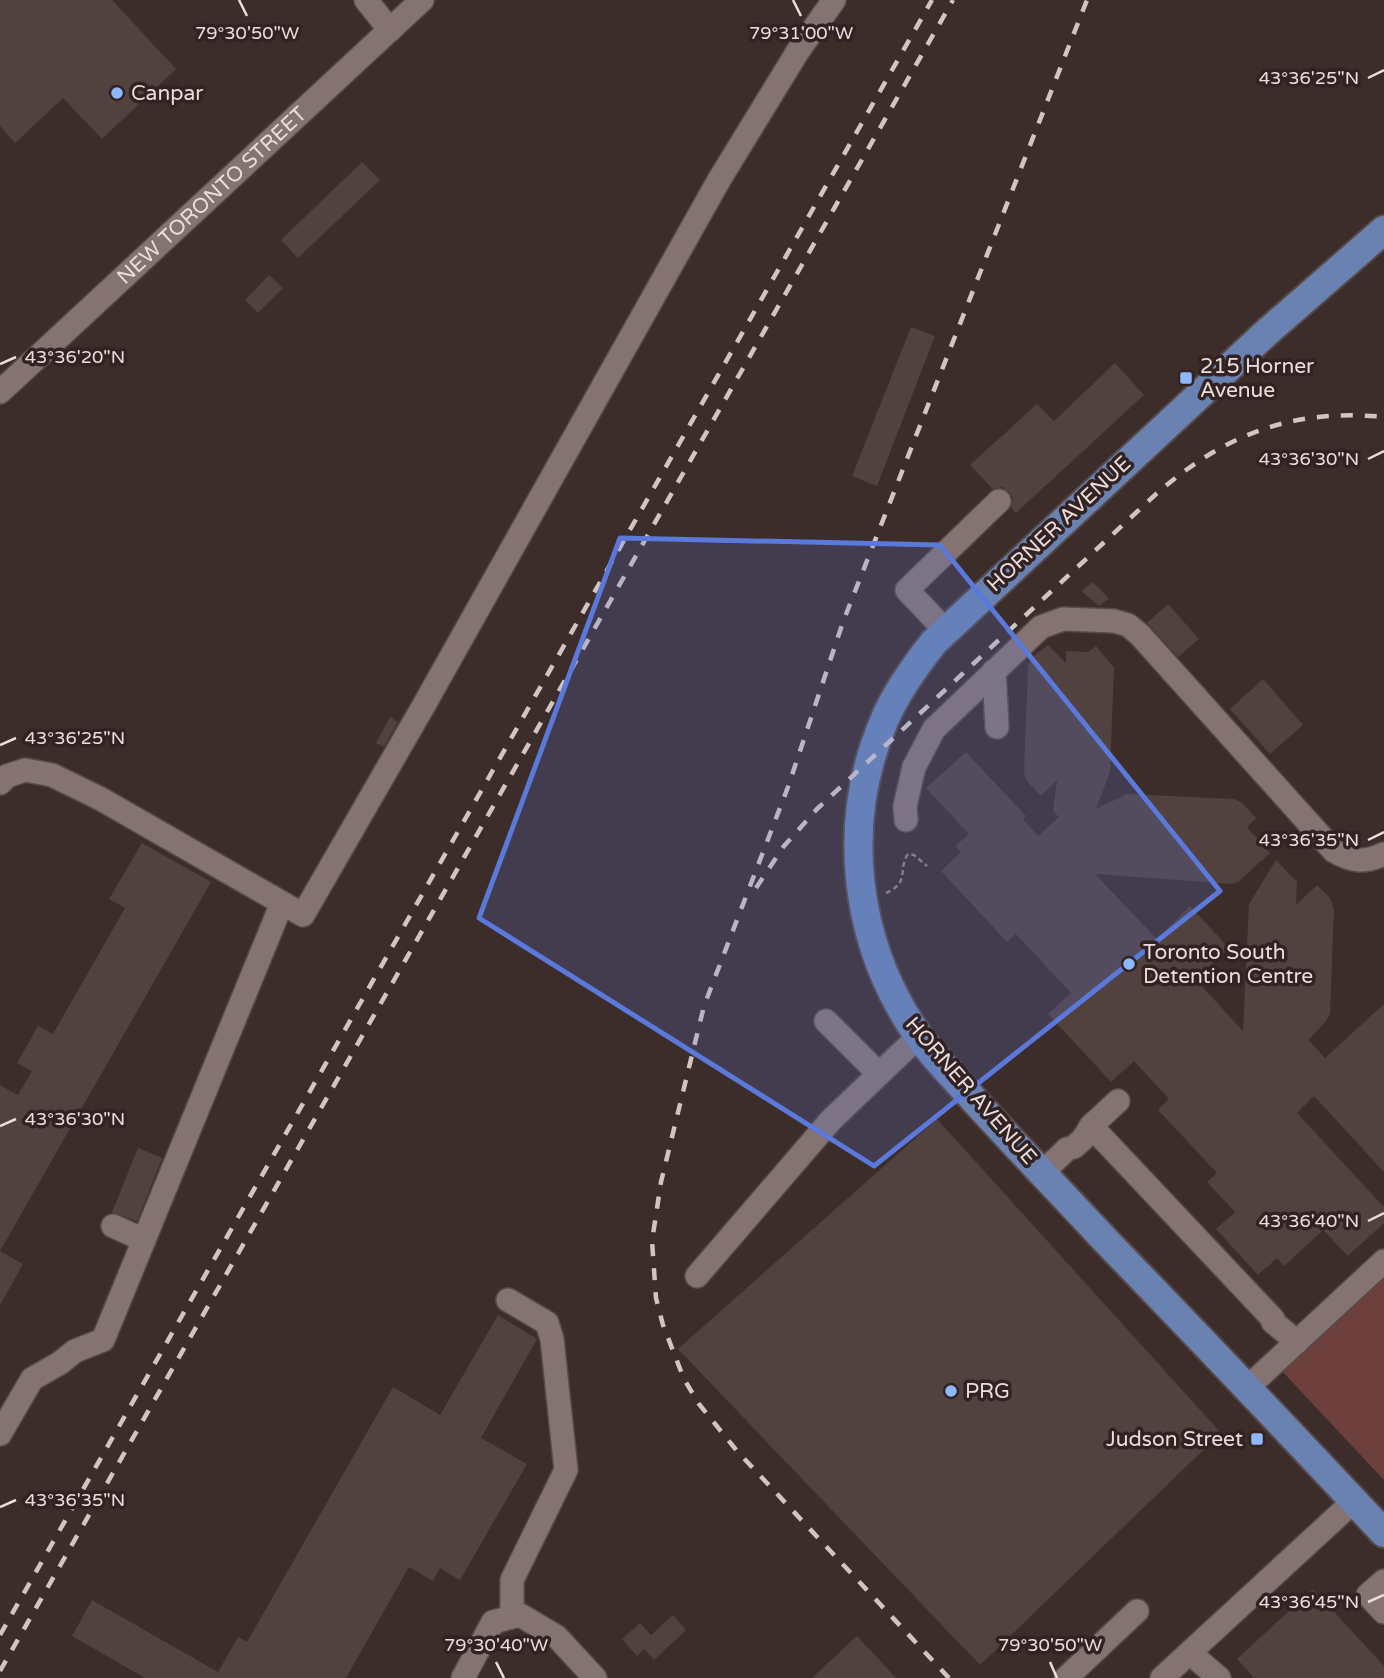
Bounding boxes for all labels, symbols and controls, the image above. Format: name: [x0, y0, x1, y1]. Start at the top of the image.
text: 79°30'50"W: [195, 22, 299, 44]
text: 79°31'00"W: [749, 22, 853, 44]
text: 43°36'25"N: [1259, 67, 1359, 89]
place label: Canpar: [131, 81, 203, 106]
marker: Canpar: [109, 85, 125, 101]
street label: NEW TORONTO STREET: [112, 101, 312, 289]
text: 43°36'20"N: [25, 346, 125, 368]
place label: 215 Horner Avenue: [1200, 354, 1314, 403]
marker: 215 Horner Avenue: [1178, 370, 1194, 386]
text: 43°36'30"N: [1259, 448, 1359, 470]
street label: HORNER AVENUE: [982, 451, 1136, 597]
text: 43°36'25"N: [25, 727, 125, 749]
text: 43°36'35"N: [1259, 829, 1359, 851]
place label: Toronto South Detention Centre: [1143, 940, 1313, 989]
marker: Toronto South Detention Centre: [1121, 956, 1137, 972]
street label: HORNER AVENUE: [900, 1012, 1042, 1170]
text: 43°36'30"N: [25, 1108, 125, 1130]
text: 43°36'40"N: [1259, 1210, 1359, 1232]
place label: PRG: [965, 1379, 1010, 1404]
marker: PRG: [943, 1383, 959, 1399]
place label: Judson Street: [1106, 1427, 1243, 1452]
marker: Judson Street: [1249, 1431, 1265, 1447]
text: 43°36'35"N: [25, 1489, 125, 1511]
text: 43°36'45"N: [1259, 1591, 1359, 1613]
text: 79°30'40"W: [444, 1634, 548, 1656]
text: 79°30'50"W: [998, 1634, 1102, 1656]

